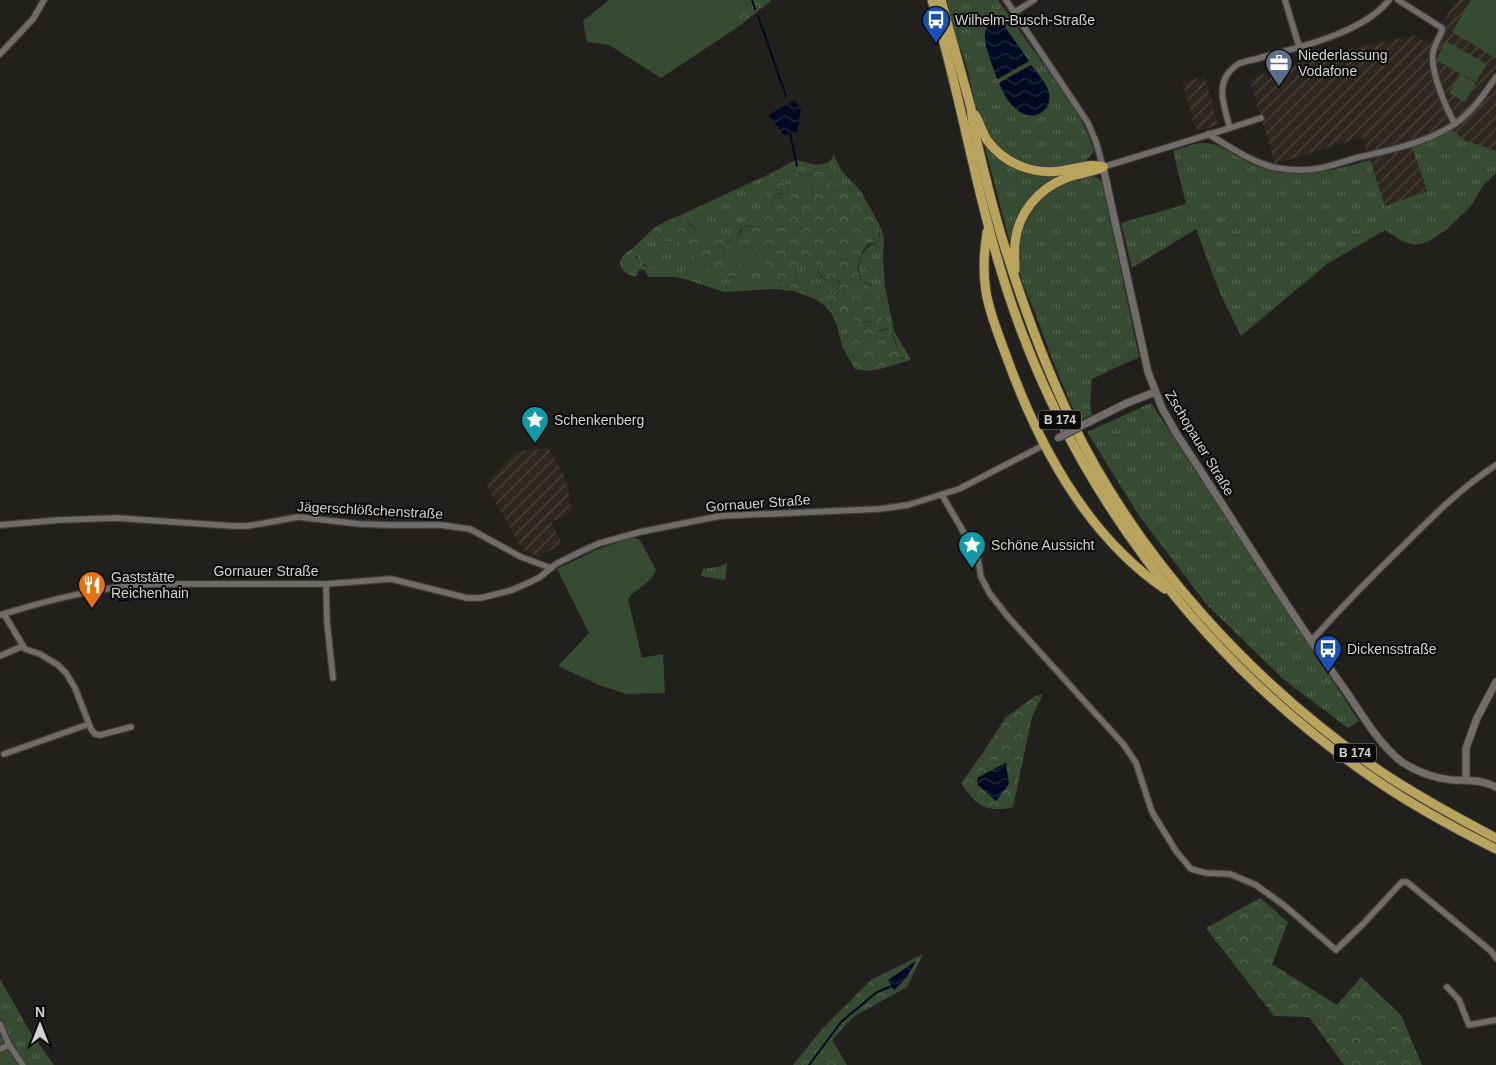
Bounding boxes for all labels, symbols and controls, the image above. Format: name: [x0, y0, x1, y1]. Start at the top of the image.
bus stop icon: Wilhelm-Busch-Straße: [921, 5, 951, 44]
place label: Wilhelm-Busch-Straße: [955, 12, 1095, 28]
place label: Niederlassung Vodafone: [1298, 47, 1388, 79]
office icon: Niederlassung Vodafone: [1264, 48, 1294, 87]
street label: Zschopauer Straße: [1162, 388, 1238, 499]
place icon: Schenkenberg: [520, 405, 550, 444]
road number: B 174: [1039, 410, 1081, 430]
place label: Schenkenberg: [554, 412, 644, 428]
street label: Gornauer Straße: [705, 491, 811, 515]
street label: Jägerschlößchenstraße: [297, 498, 444, 522]
place icon: Schöne Aussicht: [957, 530, 987, 569]
place label: Schöne Aussicht: [991, 537, 1095, 553]
street label: Gornauer Straße: [213, 563, 319, 579]
place label: Gaststätte Reichenhain: [111, 569, 189, 601]
restaurant icon: Gaststätte Reichenhain: [77, 570, 107, 609]
bus stop icon: Dickensstraße: [1313, 634, 1343, 673]
place label: Dickensstraße: [1347, 641, 1437, 657]
road number: B 174: [1334, 744, 1376, 762]
north arrow: [15, 1000, 65, 1050]
text: N: [35, 1004, 45, 1020]

